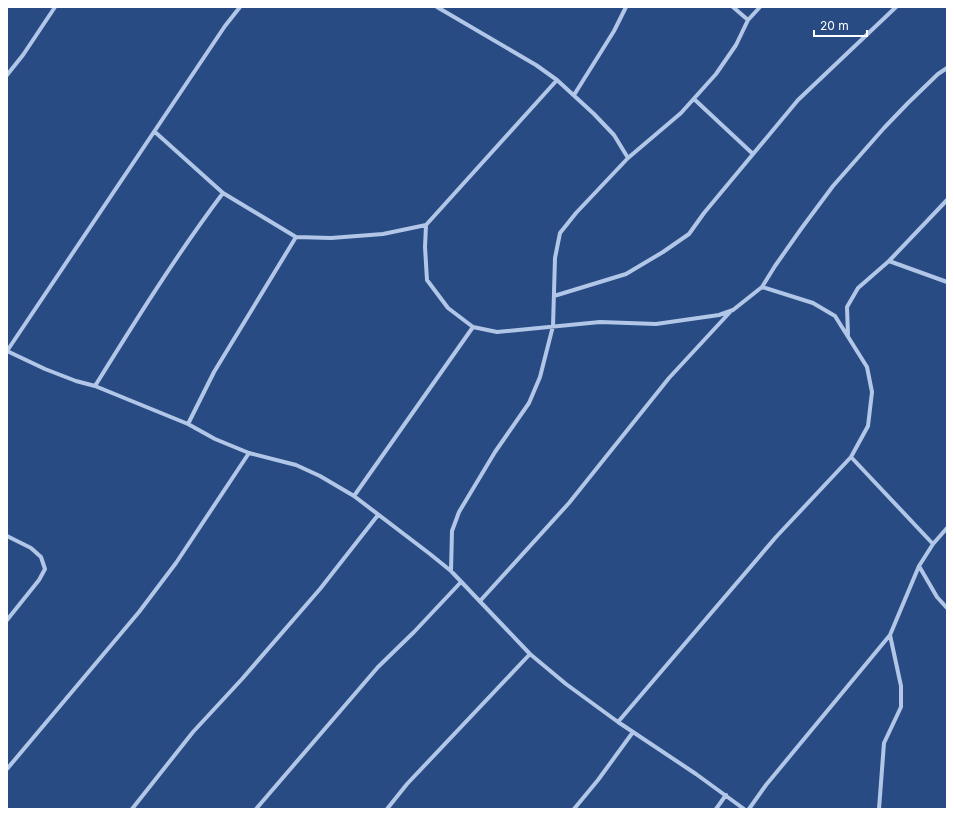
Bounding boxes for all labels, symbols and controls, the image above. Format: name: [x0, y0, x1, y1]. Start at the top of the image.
scale bar: [814, 12, 867, 38]
text: 20 m: [820, 18, 849, 33]

